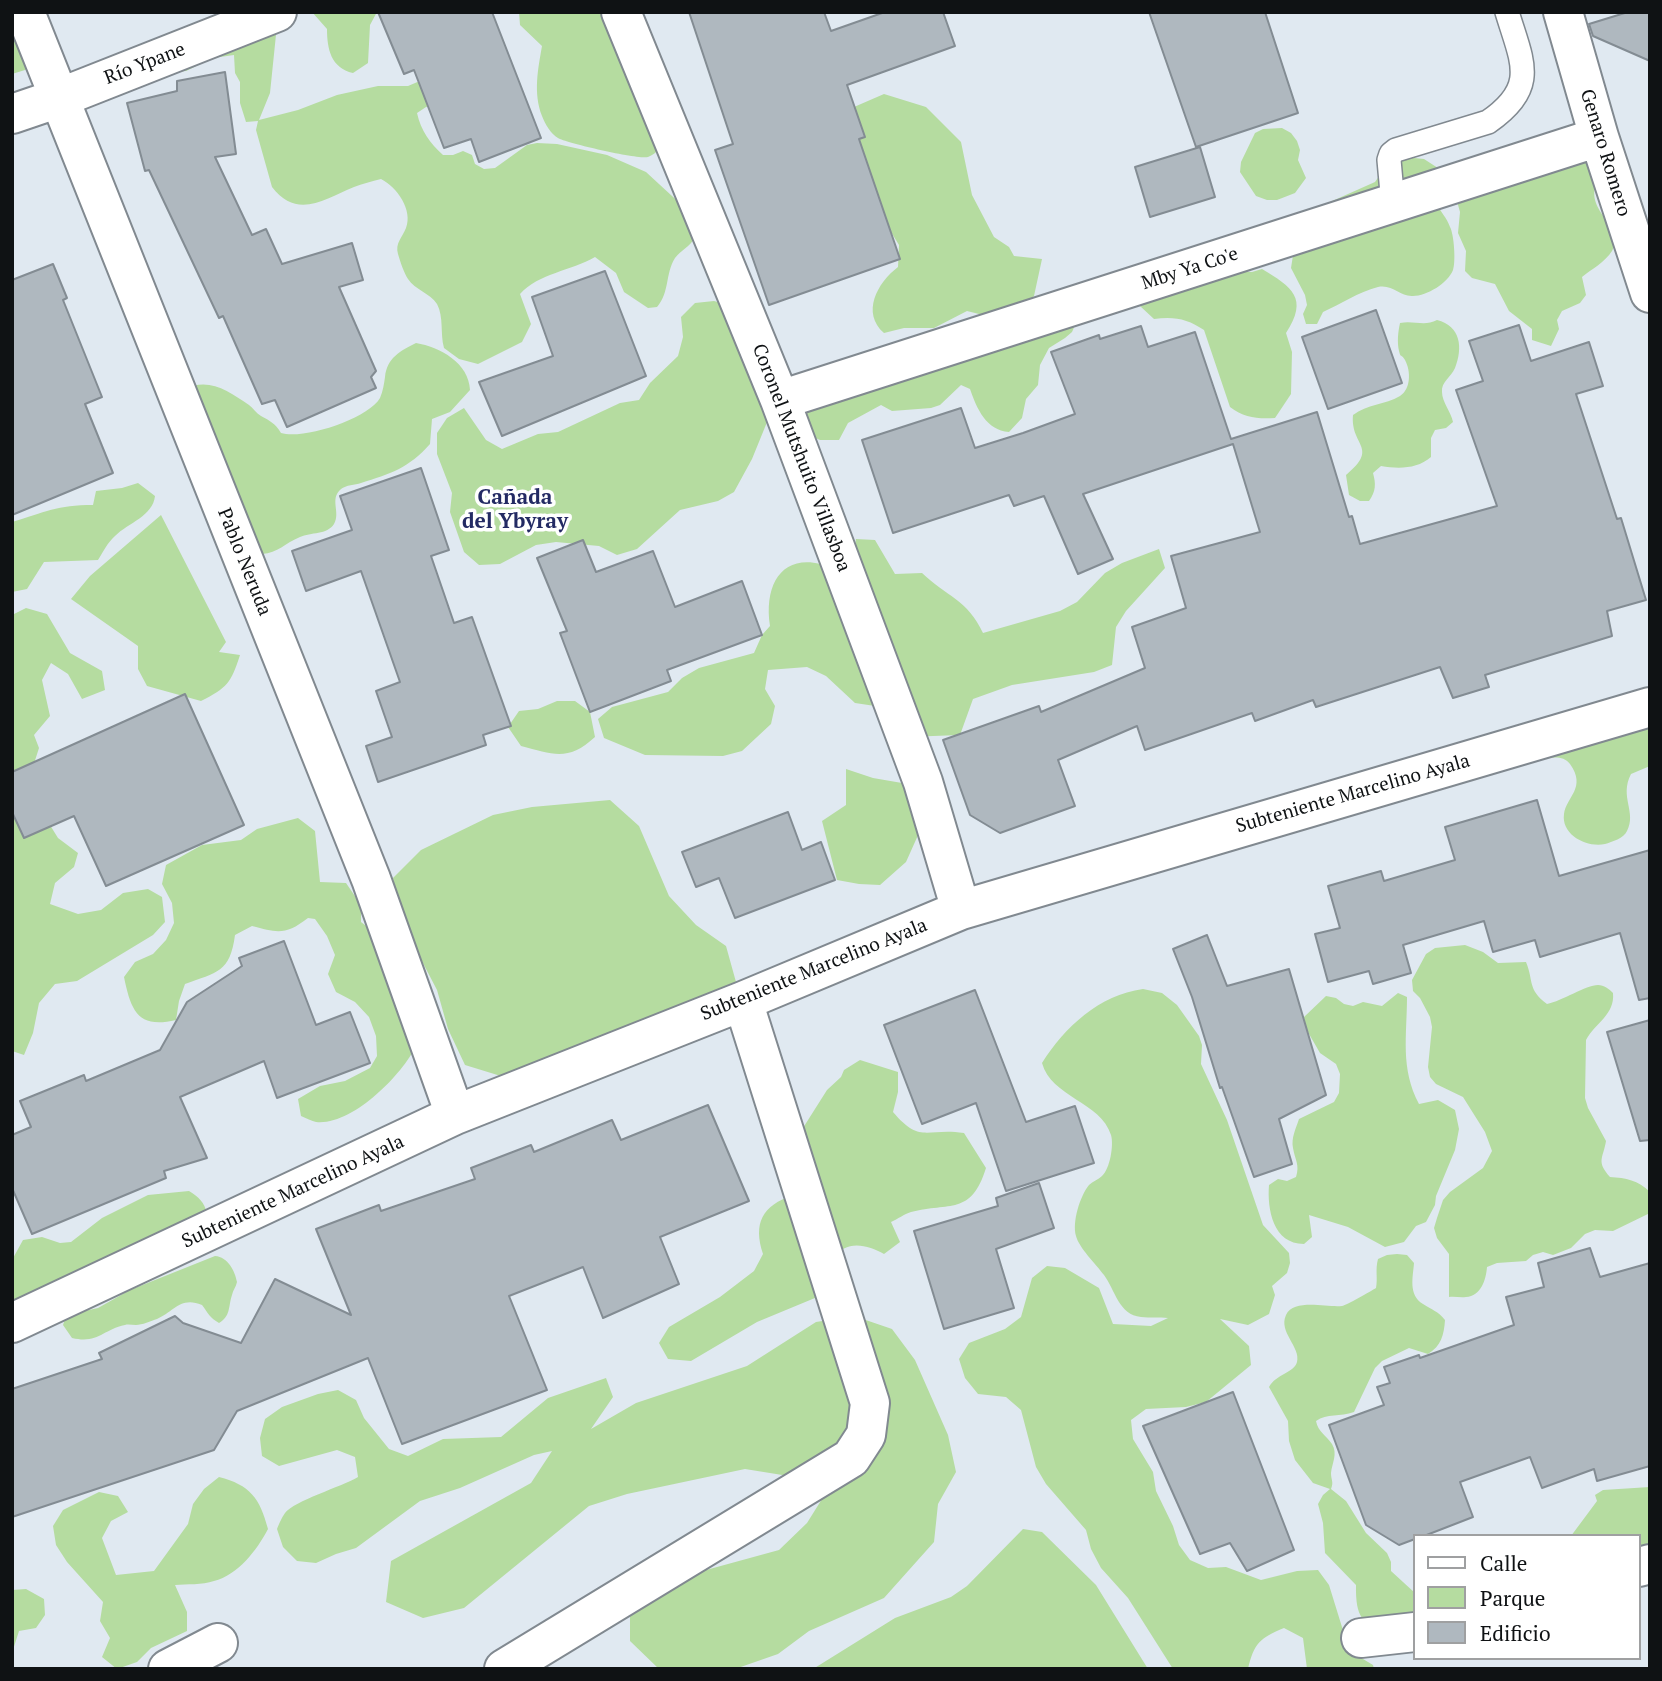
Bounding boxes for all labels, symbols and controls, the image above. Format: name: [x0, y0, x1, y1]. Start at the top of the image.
street label: Río Ypane: [101, 38, 189, 90]
street label: Genaro Romero: [1575, 87, 1635, 219]
street label: Mby Ya Co'e: [1139, 243, 1241, 295]
street label: Coronel Mutshuito Villasboa: [747, 341, 855, 575]
district label: Cañada del Ybyray: [462, 485, 568, 535]
street label: Pablo Neruda: [212, 505, 276, 619]
street label: Subteniente Marcelino Ayala: [1233, 750, 1473, 838]
street label: Subteniente Marcelino Ayala: [697, 914, 931, 1026]
street label: Subteniente Marcelino Ayala: [178, 1130, 408, 1254]
legend: [1414, 1534, 1641, 1660]
text: Calle: [1480, 1549, 1527, 1577]
text: Parque: [1480, 1584, 1545, 1612]
text: Edificio: [1480, 1619, 1551, 1647]

